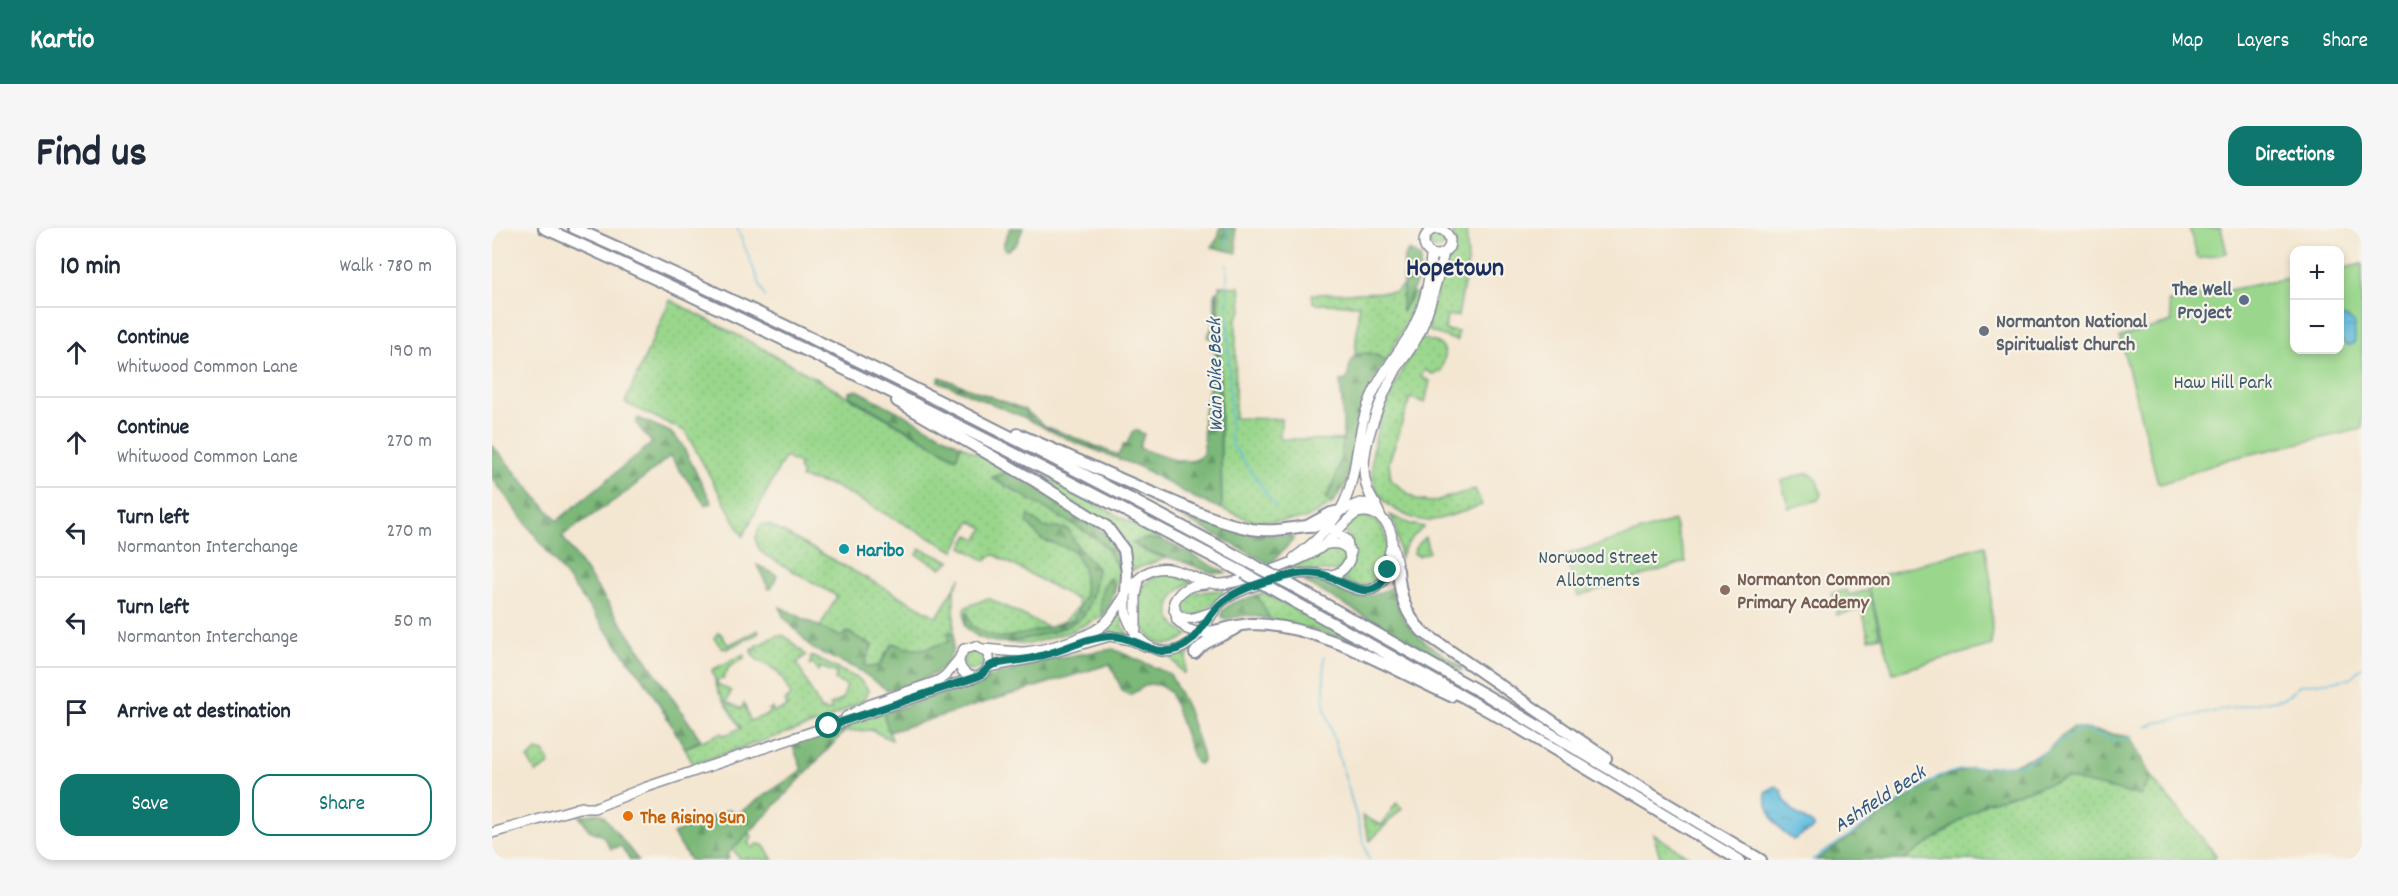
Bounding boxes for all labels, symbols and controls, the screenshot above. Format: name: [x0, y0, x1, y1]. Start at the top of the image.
text: Kartio: [30, 22, 94, 62]
text: Map: [2172, 27, 2203, 57]
text: Layers: [2236, 27, 2289, 57]
text: Share: [2322, 27, 2368, 57]
text: Find us: [36, 126, 147, 186]
button: Directions: [2228, 126, 2362, 186]
map controls: [2290, 246, 2344, 354]
button: +: [2290, 246, 2344, 300]
text: 10 min: [60, 249, 120, 286]
district label: Hopetown: [1406, 251, 1504, 288]
text: Walk · 780 m: [340, 253, 432, 281]
place label: The Well Project: [2172, 277, 2233, 328]
marker: The Well Project: [2237, 293, 2251, 307]
button: −: [2290, 300, 2344, 354]
place label: Normanton National Spiritualist Church: [1996, 309, 2147, 360]
water label: Wain Dike Beck: [1201, 315, 1233, 432]
text: Continue: [117, 323, 189, 354]
marker: Normanton National Spiritualist Church: [1977, 324, 1991, 338]
icon: ahead: [60, 336, 93, 369]
text: 190 m: [389, 338, 432, 366]
text: Whitwood Common Lane: [117, 354, 298, 382]
park label: Haw Hill Park: [2173, 370, 2273, 398]
text: Continue: [117, 413, 189, 444]
icon: ahead: [60, 426, 93, 459]
text: 270 m: [386, 428, 432, 456]
text: Whitwood Common Lane: [117, 444, 298, 472]
text: Turn left: [117, 503, 189, 534]
icon: left: [60, 516, 93, 549]
text: 270 m: [386, 518, 432, 546]
text: Normanton Interchange: [117, 534, 298, 562]
place label: Haribo: [856, 538, 904, 566]
marker: Haribo: [837, 542, 851, 556]
park label: Norwood Street Allotments: [1538, 545, 1658, 596]
route end: [1374, 556, 1400, 582]
place label: Normanton Common Primary Academy: [1737, 567, 1890, 618]
marker: Normanton Common Primary Academy: [1718, 583, 1732, 597]
text: Turn left: [117, 593, 189, 624]
icon: left: [60, 606, 93, 639]
text: 50 m: [394, 608, 432, 636]
text: Normanton Interchange: [117, 624, 298, 652]
icon: arrive: [60, 696, 93, 729]
text: Arrive at destination: [117, 697, 291, 728]
route start: [815, 712, 841, 738]
water label: Ashfield Beck: [1829, 758, 1935, 842]
button: Save: [60, 774, 240, 836]
button: Share: [252, 774, 432, 836]
place label: The Rising Sun: [640, 805, 745, 833]
marker: The Rising Sun: [621, 809, 635, 823]

